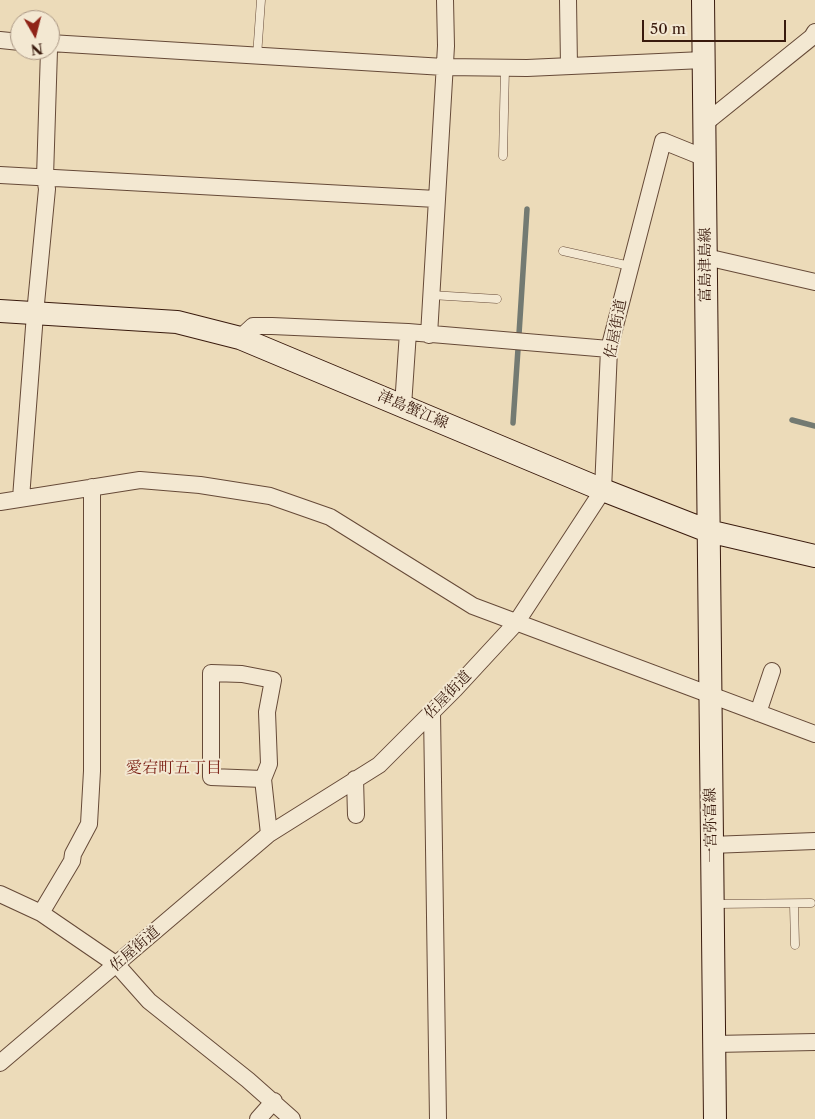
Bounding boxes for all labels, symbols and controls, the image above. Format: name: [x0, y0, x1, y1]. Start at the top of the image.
north arrow: [10, 10, 60, 60]
scale bar: [645, 10, 789, 42]
text: 50 m: [650, 19, 686, 38]
text: N: [30, 39, 44, 59]
street label: 富島津島線: [697, 228, 715, 302]
street label: 佐屋街道: [601, 298, 631, 360]
street label: 津島蟹江線: [375, 387, 451, 433]
street label: 佐屋街道: [421, 667, 475, 723]
district label: 愛宕町五丁目: [126, 758, 222, 778]
street label: 一宮弥富線: [701, 787, 721, 863]
street label: 佐屋街道: [106, 923, 164, 975]

